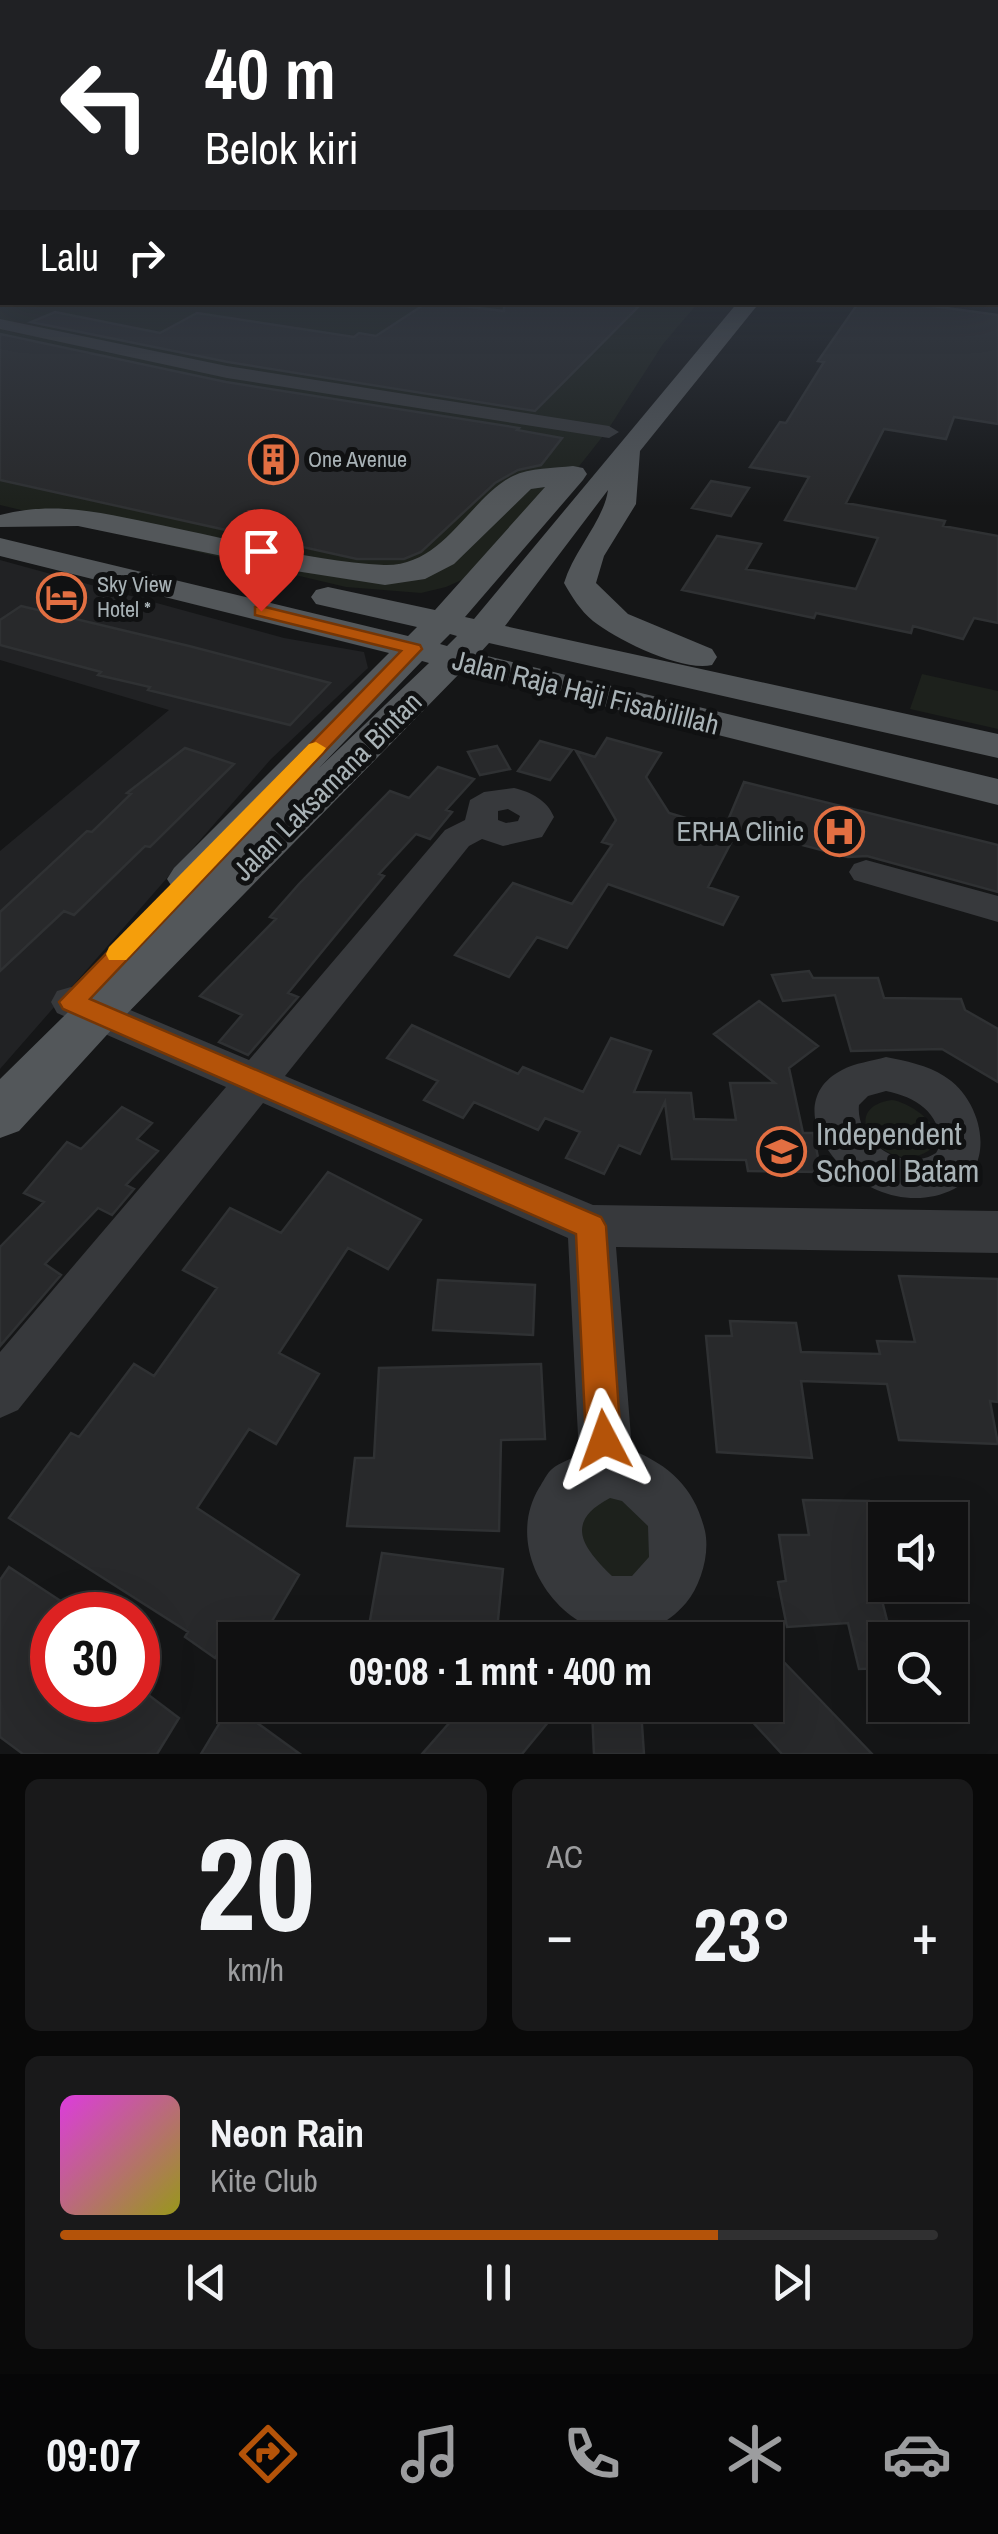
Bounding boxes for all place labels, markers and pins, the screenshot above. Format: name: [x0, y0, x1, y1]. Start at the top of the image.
building icon: One Avenue: [247, 433, 299, 485]
place label: One Avenue: [308, 444, 407, 474]
pin: [219, 509, 304, 612]
place label: Sky View Hotel *: [97, 569, 172, 624]
hotel icon: Sky View Hotel *: [36, 571, 88, 623]
hospital icon: ERHA Clinic: [813, 805, 865, 857]
place label: ERHA Clinic: [676, 812, 804, 850]
place label: Independent School Batam: [816, 1112, 979, 1192]
school or university icon: Independent School Batam: [755, 1126, 807, 1178]

